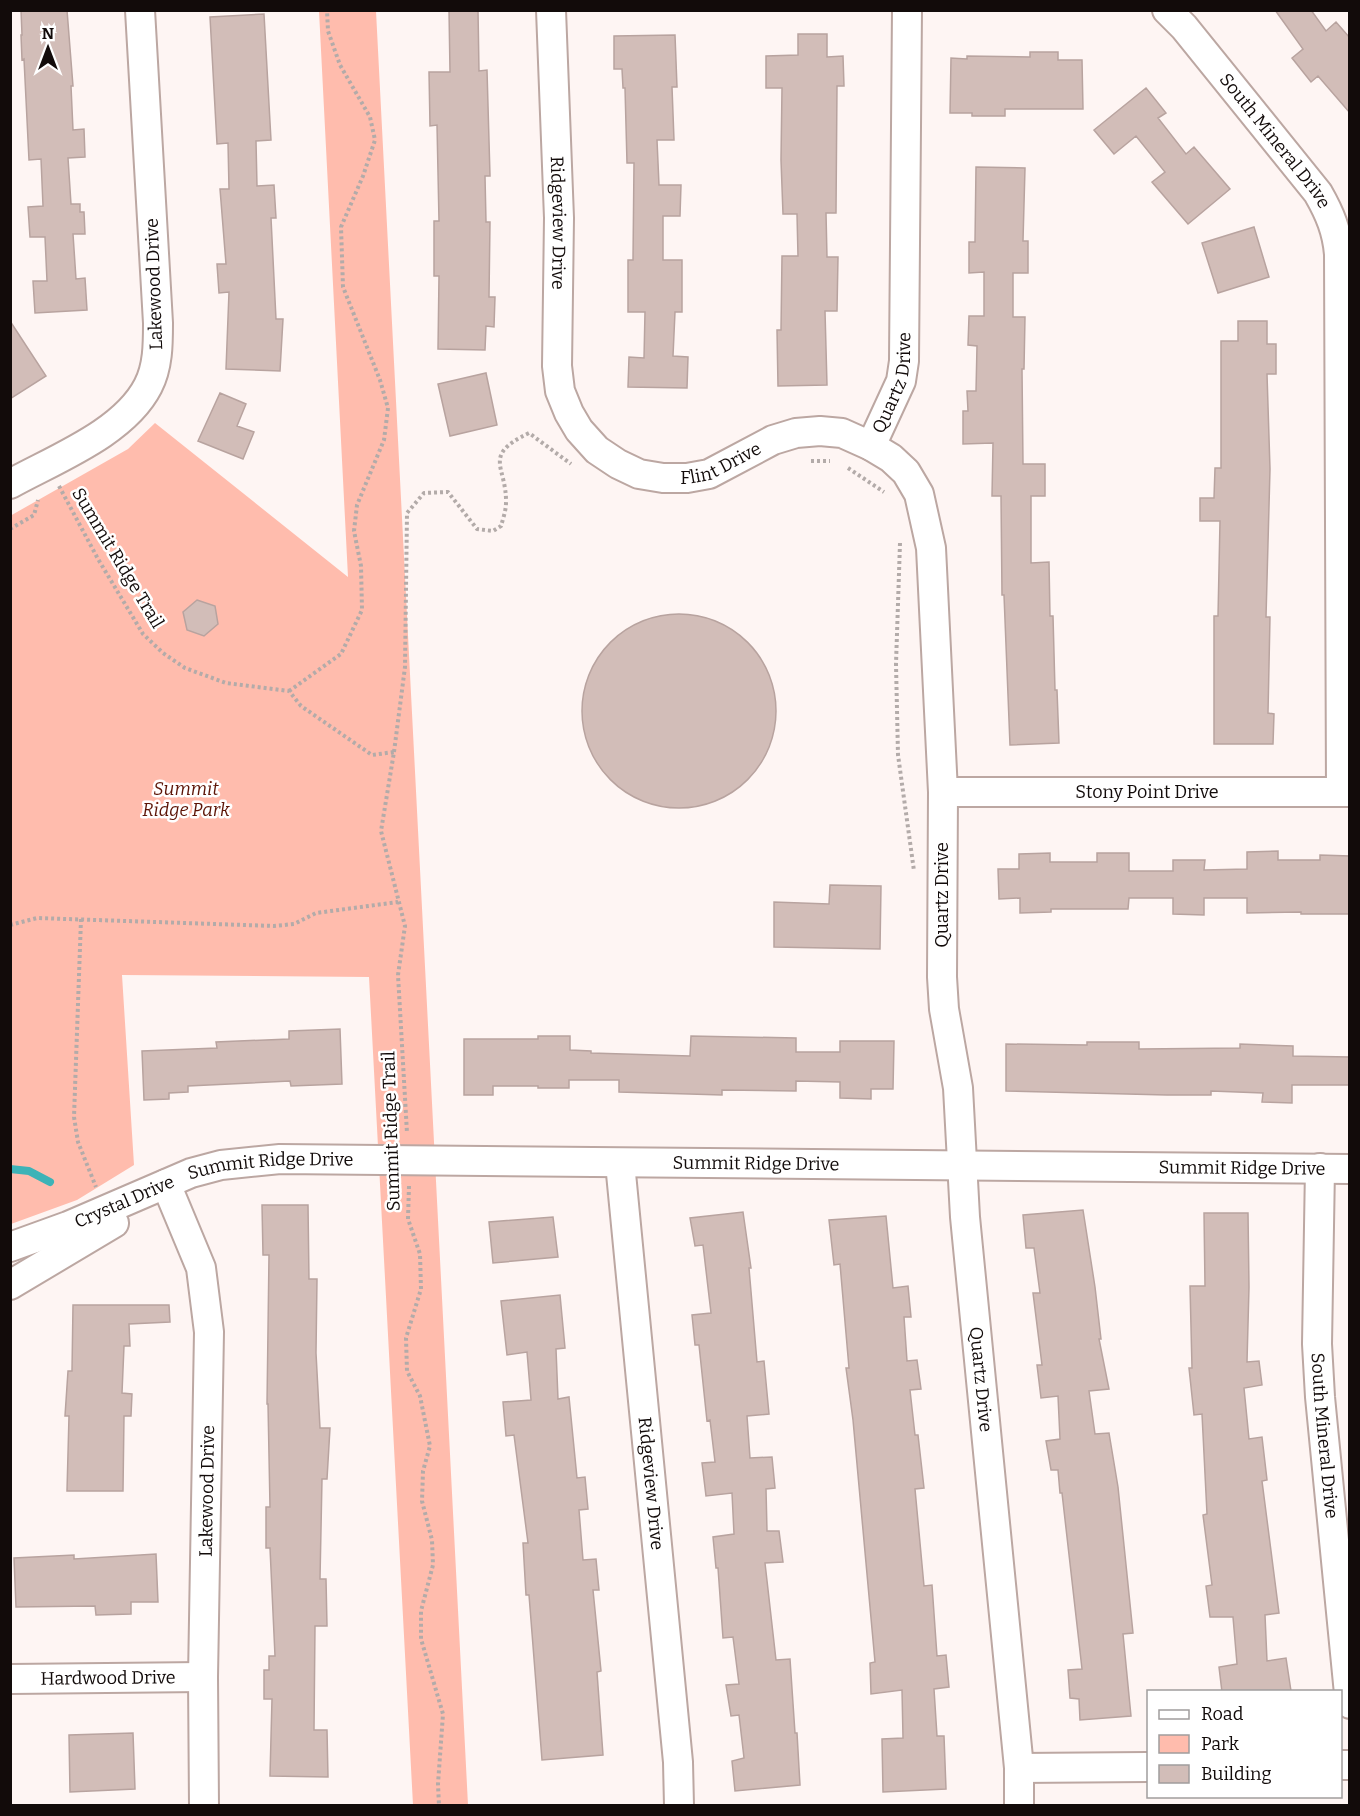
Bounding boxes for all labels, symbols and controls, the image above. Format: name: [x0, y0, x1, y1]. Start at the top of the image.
north arrow: [18, 18, 78, 78]
text: N: [42, 24, 54, 43]
street label: South Mineral Drive: [1215, 69, 1335, 212]
street label: Ridgeview Drive: [546, 156, 570, 290]
street label: Lakewood Drive: [141, 218, 167, 350]
street label: Quartz Drive: [867, 332, 915, 437]
street label: Flint Drive: [680, 437, 765, 489]
street label: Summit Ridge Trail: [67, 484, 169, 632]
park label: Summit Ridge Park: [142, 778, 230, 821]
street label: Stony Point Drive: [1075, 781, 1219, 803]
street label: Quartz Drive: [931, 842, 953, 948]
street label: Summit Ridge Trail: [377, 1051, 405, 1211]
street label: Summit Ridge Drive: [185, 1148, 354, 1184]
street label: Summit Ridge Drive: [672, 1152, 840, 1175]
street label: Summit Ridge Drive: [1158, 1156, 1326, 1180]
street label: Crystal Drive: [71, 1171, 178, 1233]
street label: Quartz Drive: [965, 1326, 997, 1433]
street label: South Mineral Drive: [1307, 1352, 1343, 1520]
street label: Ridgeview Drive: [634, 1416, 668, 1551]
street label: Lakewood Drive: [195, 1425, 219, 1557]
street label: Hardwood Drive: [40, 1666, 176, 1690]
legend: [1147, 1690, 1342, 1798]
text: Road: [1201, 1703, 1244, 1725]
text: Park: [1201, 1733, 1240, 1755]
text: Building: [1201, 1763, 1272, 1785]

